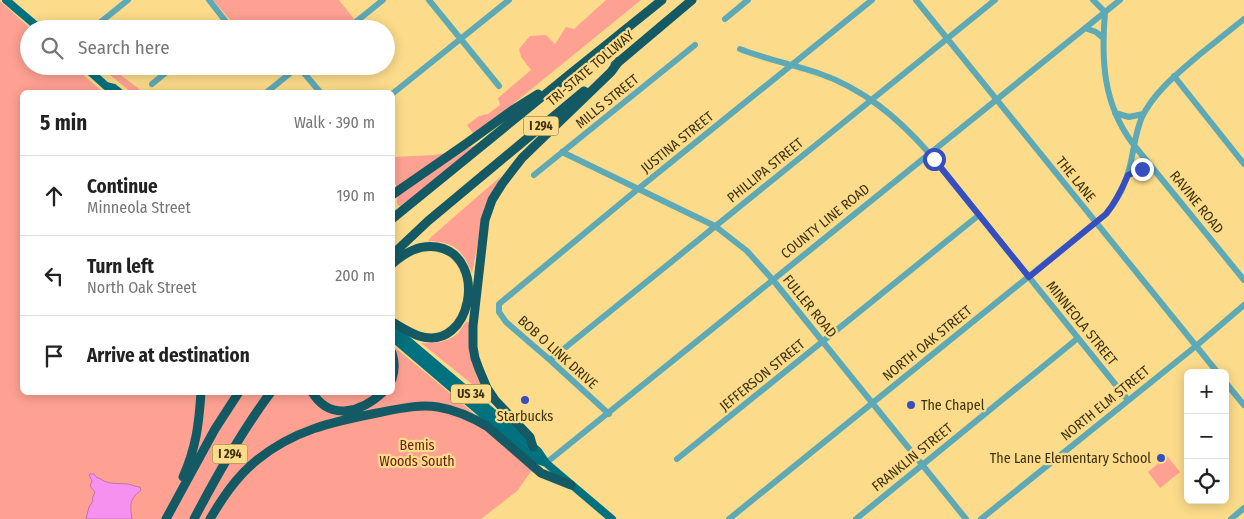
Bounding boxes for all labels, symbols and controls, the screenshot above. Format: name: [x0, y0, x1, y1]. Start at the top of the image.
search box: [20, 20, 395, 75]
street label: TRI-STATE TOLLWAY: [543, 27, 637, 110]
icon: search: [38, 34, 66, 62]
text: Search here: [78, 36, 170, 59]
street label: MILLS STREET: [572, 70, 643, 132]
street label: JUSTINA STREET: [638, 108, 717, 177]
text: 5 min: [40, 110, 87, 136]
text: Walk · 390 m: [294, 113, 375, 132]
road number: I 294: [524, 116, 558, 136]
street label: PHILLIPA STREET: [724, 134, 807, 206]
route start: [923, 148, 946, 171]
street label: THE LANE: [1052, 153, 1099, 206]
route end: [1131, 158, 1154, 181]
street label: RAVINE ROAD: [1166, 168, 1227, 237]
text: Continue: [87, 175, 158, 198]
street label: COUNTY LINE ROAD: [778, 180, 873, 262]
icon: ahead: [40, 182, 68, 210]
text: 190 m: [337, 186, 375, 205]
text: Minneola Street: [87, 198, 191, 217]
text: Turn left: [87, 255, 154, 278]
icon: left: [40, 262, 68, 290]
text: 200 m: [335, 266, 375, 285]
street label: FULLER ROAD: [779, 271, 840, 341]
text: North Oak Street: [87, 278, 196, 297]
street label: MINNEOLA STREET: [1043, 278, 1121, 369]
street label: NORTH OAK STREET: [879, 302, 976, 385]
street label: BOB O LINK DRIVE: [514, 312, 601, 393]
street label: JEFFERSON STREET: [716, 336, 809, 415]
icon: arrive: [40, 342, 68, 370]
text: Arrive at destination: [87, 344, 250, 367]
street label: NORTH ELM STREET: [1058, 362, 1153, 444]
map controls: [1184, 369, 1229, 504]
button: +: [1184, 369, 1229, 414]
road number: US 34: [451, 384, 491, 404]
marker: Starbucks: [519, 394, 531, 406]
place label: The Chapel: [921, 397, 985, 414]
marker: The Chapel: [905, 399, 917, 411]
place label: Starbucks: [497, 408, 553, 425]
button: −: [1184, 414, 1229, 459]
street label: FRANKLIN STREET: [868, 419, 957, 495]
park label: Bemis Woods South: [379, 437, 455, 470]
road number: I 294: [212, 444, 248, 464]
place label: The Lane Elementary School: [990, 450, 1151, 467]
marker: The Lane Elementary School: [1155, 452, 1167, 464]
button: locate: [1184, 459, 1229, 504]

